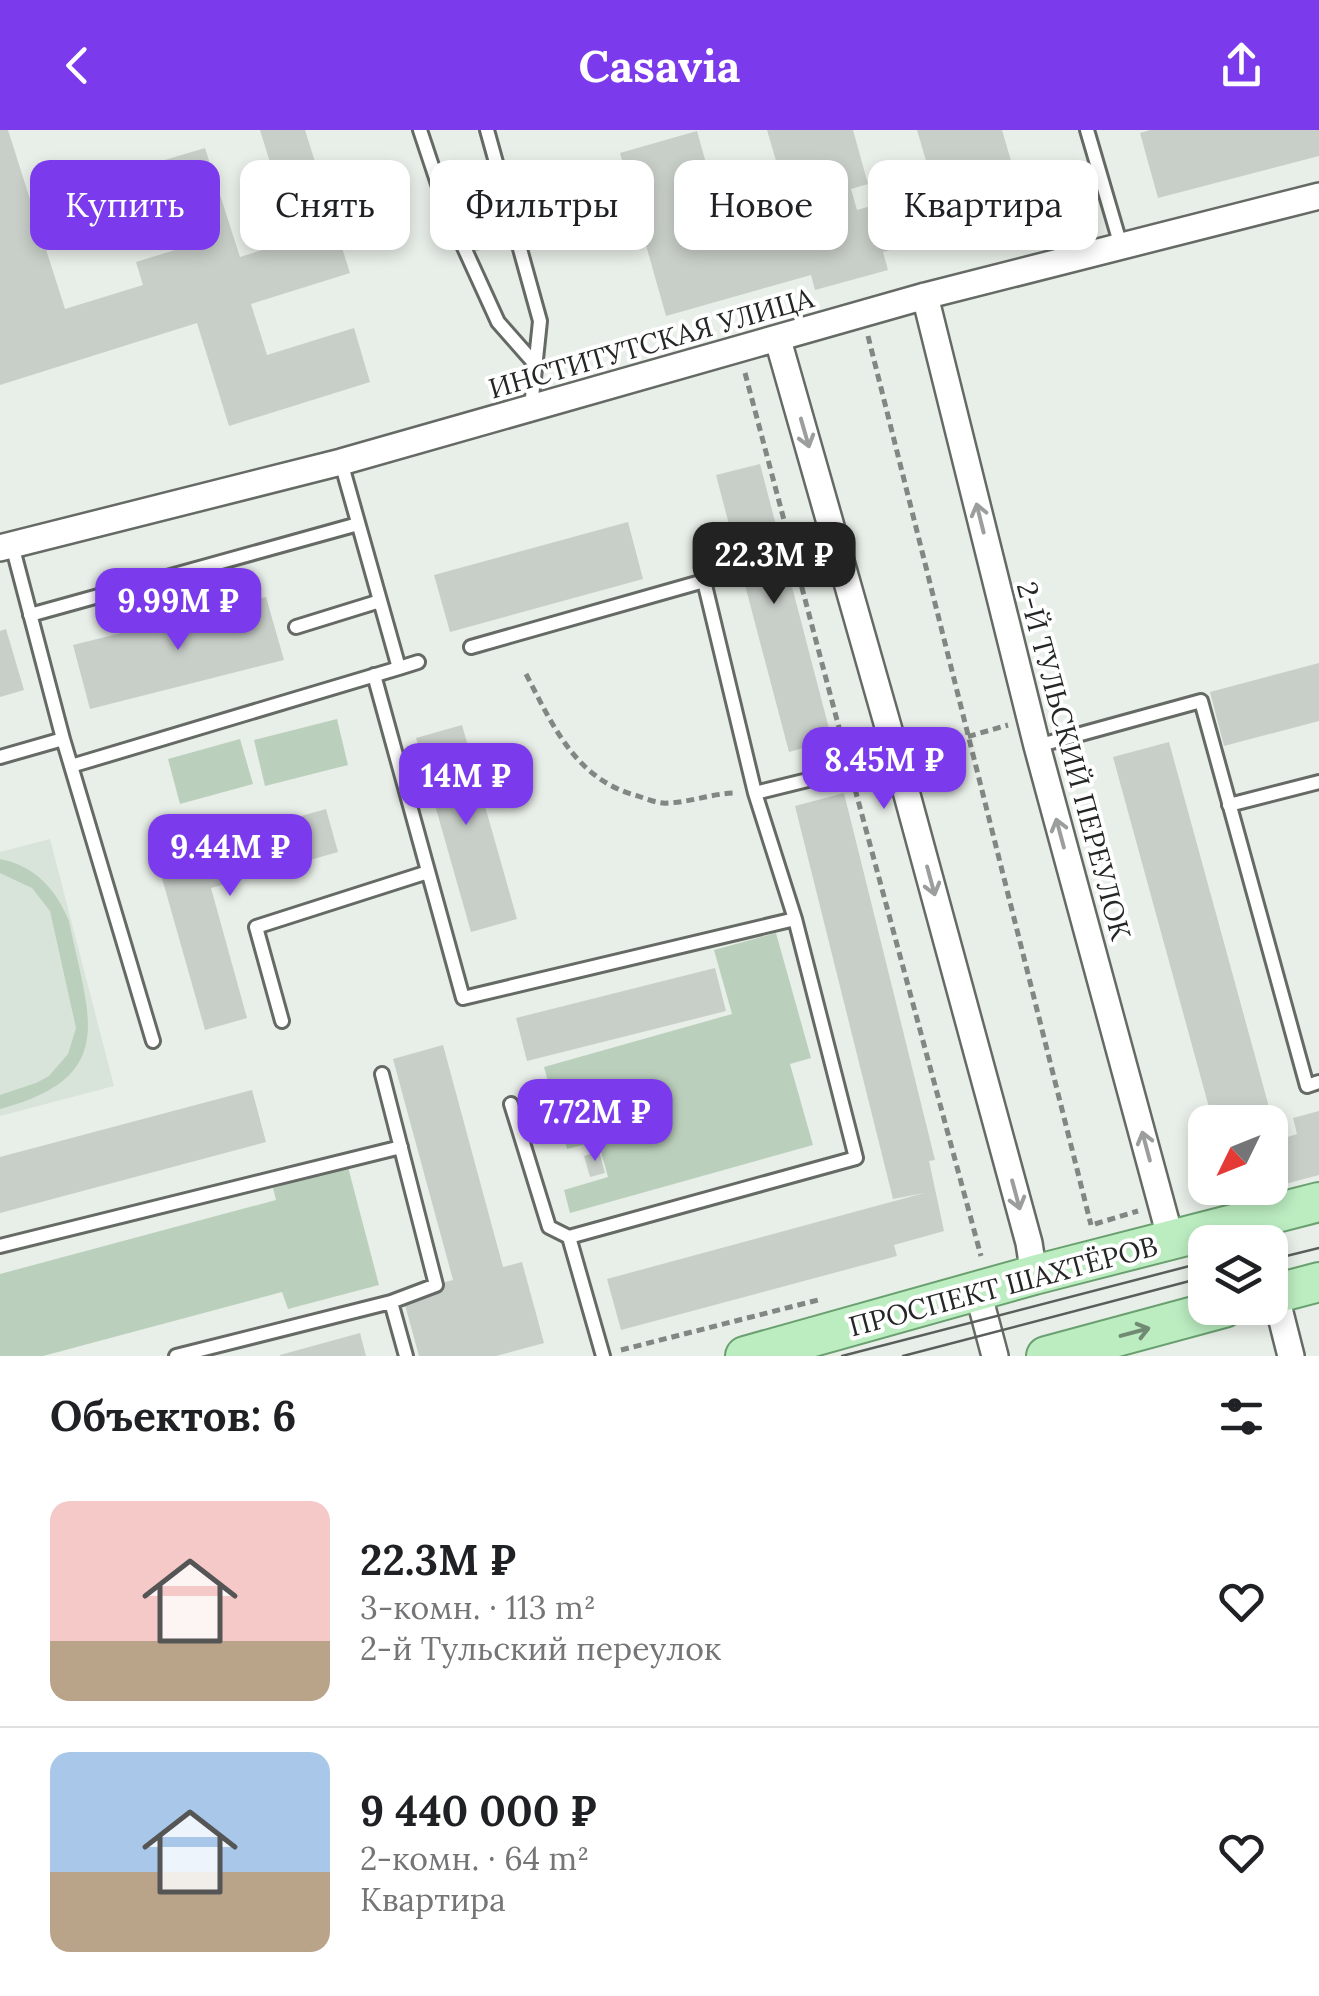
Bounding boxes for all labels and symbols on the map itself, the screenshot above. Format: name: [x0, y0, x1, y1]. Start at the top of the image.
street label: ИНСТИТУТСКАЯ УЛИЦА: [485, 279, 818, 407]
one-way arrow: [797, 417, 815, 449]
one-way arrow: [970, 503, 988, 535]
pin: 22.3M ₽: [682, 522, 866, 607]
pin: 9.99M ₽: [86, 568, 270, 653]
street label: 2-Й ТУЛЬСКИЙ ПЕРЕУЛОК: [1009, 578, 1139, 944]
pin: 8.45M ₽: [792, 727, 976, 812]
pin: 14M ₽: [396, 743, 536, 828]
pin: 9.44M ₽: [138, 814, 322, 899]
one-way arrow: [1050, 818, 1069, 849]
one-way arrow: [922, 865, 941, 896]
pin: 7.72M ₽: [503, 1079, 687, 1164]
north arrow: [1188, 1105, 1288, 1205]
one-way arrow: [1135, 1131, 1154, 1162]
one-way arrow: [1007, 1179, 1026, 1210]
street label: ПРОСПЕКТ ШАХТЁРОВ: [845, 1227, 1161, 1345]
one-way arrow: [1119, 1321, 1150, 1340]

